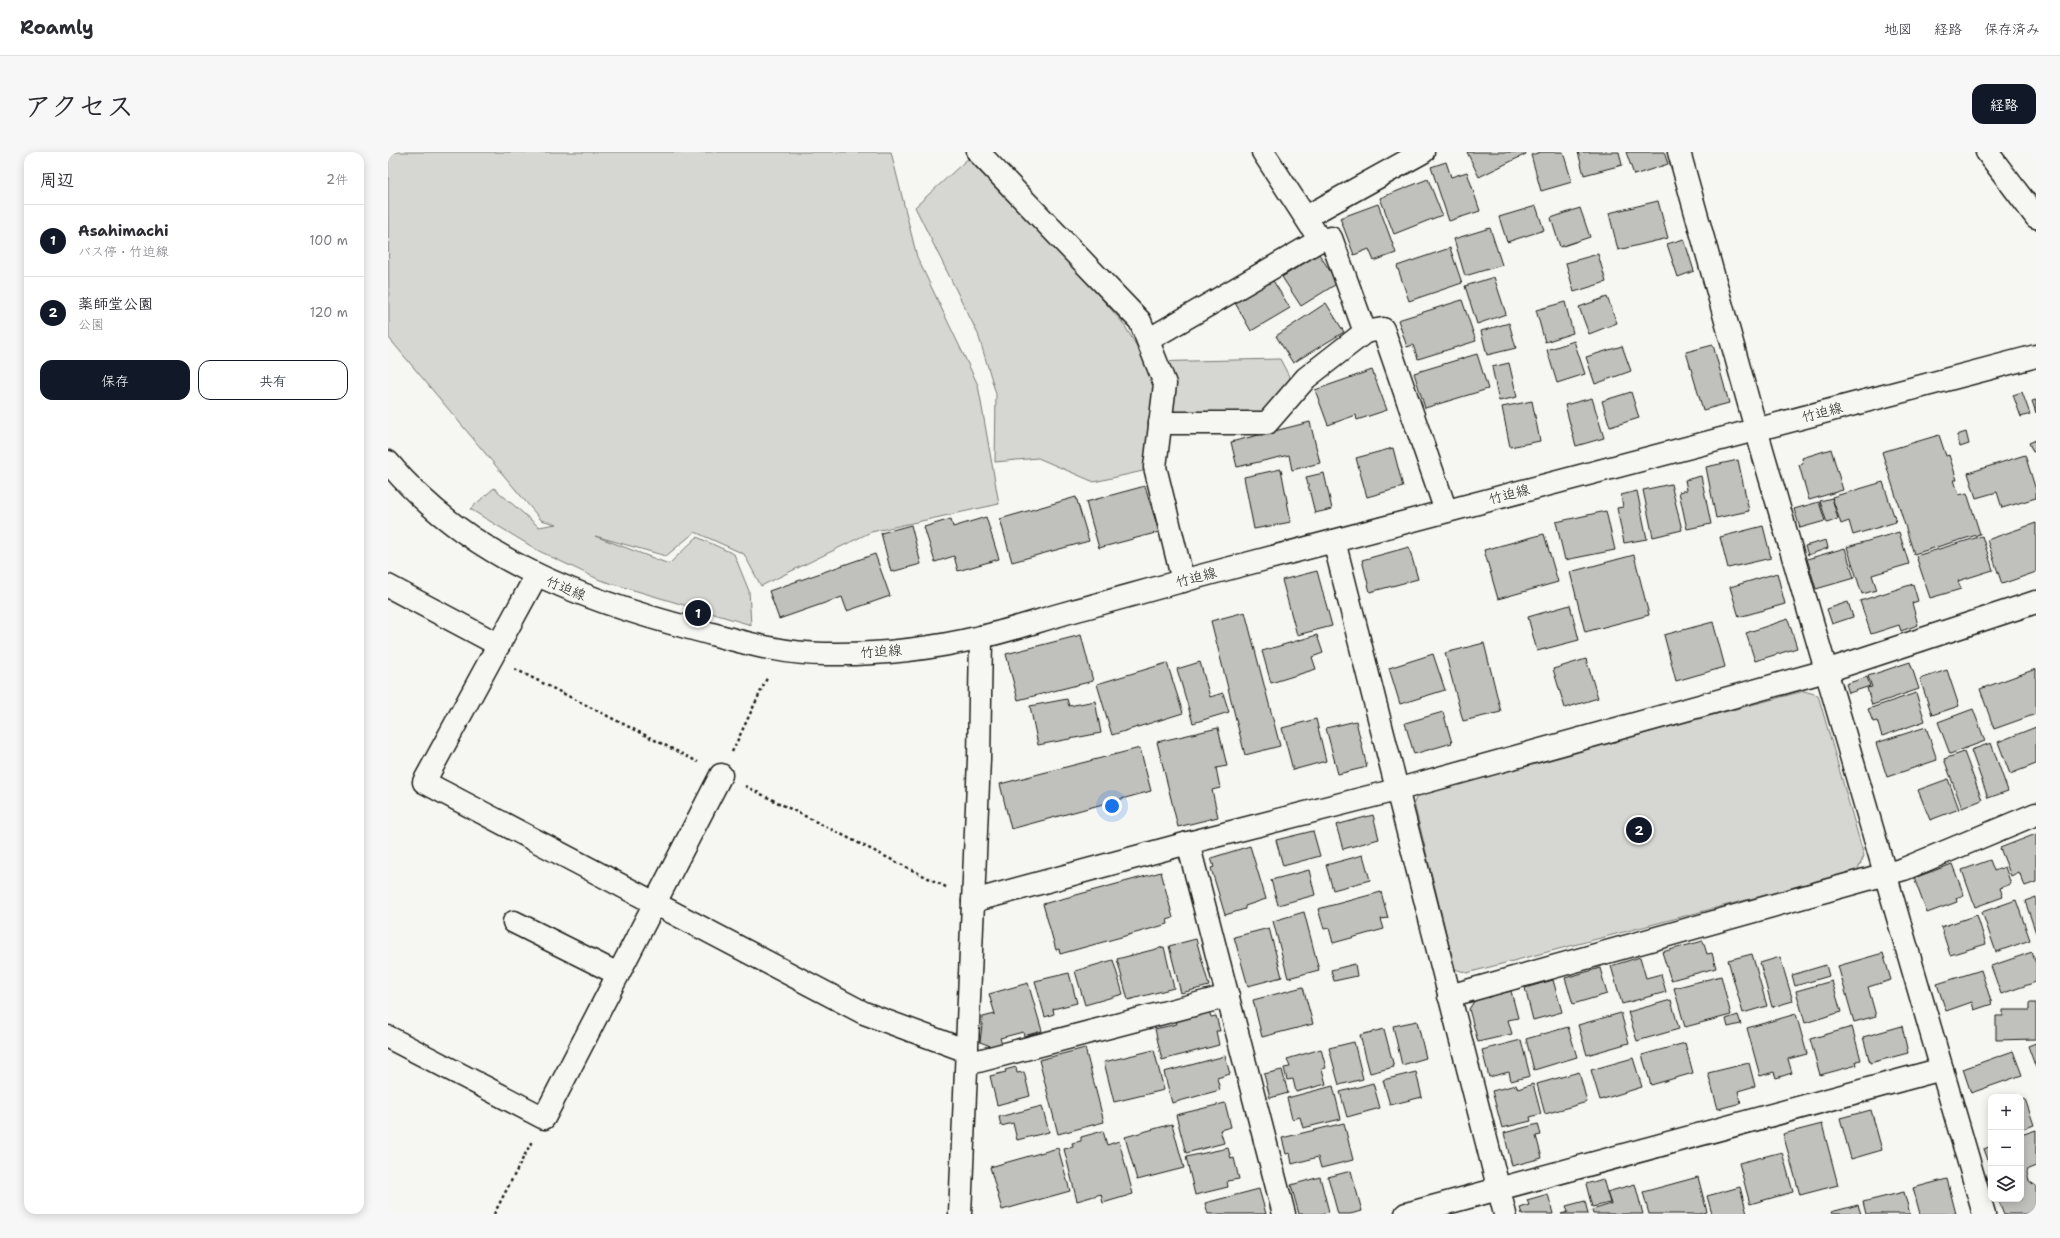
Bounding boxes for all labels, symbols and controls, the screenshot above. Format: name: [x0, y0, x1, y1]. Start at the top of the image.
text: Roamly: [20, 15, 94, 40]
text: 地図: [1884, 20, 1912, 38]
text: 経路: [1934, 20, 1962, 38]
text: 保存済み: [1984, 20, 2040, 38]
button: 経路: [1972, 84, 2036, 124]
text: アクセス: [24, 87, 134, 125]
text: 周辺: [40, 169, 74, 191]
text: 2件: [326, 171, 348, 188]
text: Asahimachi: [78, 221, 169, 241]
text: 1: [50, 232, 56, 249]
text: 100 m: [309, 232, 348, 249]
text: バス停 · 竹迫線: [78, 243, 169, 260]
text: 薬師堂公園: [78, 294, 153, 314]
text: 2: [48, 304, 58, 321]
text: 120 m: [310, 304, 348, 321]
text: 公園: [78, 316, 104, 333]
button: 保存: [40, 360, 190, 400]
button: 共有: [198, 360, 348, 400]
street label: 竹迫線: [1799, 398, 1845, 426]
street label: 竹迫線: [1486, 480, 1532, 508]
street label: 竹迫線: [1173, 563, 1219, 591]
street label: 竹迫線: [543, 572, 589, 604]
pin: 1: [685, 598, 711, 628]
street label: 竹迫線: [859, 641, 903, 661]
your location: [1102, 796, 1122, 816]
pin: 2: [1626, 815, 1652, 845]
map controls: [1988, 1094, 2024, 1202]
button: +: [1988, 1094, 2024, 1130]
button: −: [1988, 1130, 2024, 1166]
button: layers: [1988, 1166, 2024, 1202]

